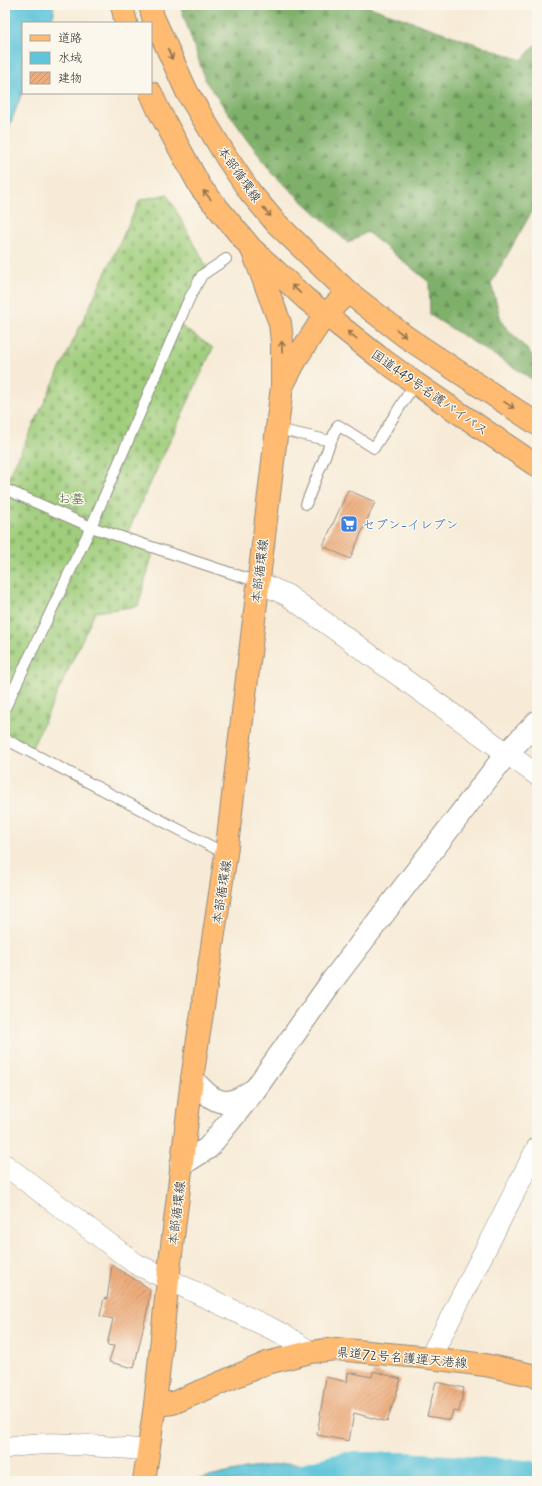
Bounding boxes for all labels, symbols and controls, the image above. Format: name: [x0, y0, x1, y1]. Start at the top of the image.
legend: [22, 22, 152, 94]
text: 道路: [58, 31, 82, 47]
one-way arrow: [167, 48, 174, 60]
text: 水域: [58, 51, 82, 67]
text: 建物: [58, 71, 82, 87]
street label: 本部循環線: [213, 143, 265, 207]
one-way arrow: [202, 189, 211, 200]
one-way arrow: [263, 207, 272, 217]
one-way arrow: [291, 284, 301, 294]
one-way arrow: [395, 328, 406, 337]
one-way arrow: [346, 331, 357, 340]
one-way arrow: [278, 341, 286, 354]
street label: 国道449号名護バイパス: [367, 346, 491, 440]
one-way arrow: [503, 401, 514, 409]
park label: お墓: [58, 491, 84, 508]
supermarket icon: セブン-イレブン: [339, 514, 359, 534]
place label: セブン-イレブン: [362, 517, 459, 534]
street label: 本部循環線: [248, 537, 273, 604]
street label: 本部循環線: [209, 858, 236, 926]
street label: 本部循環線: [165, 1179, 190, 1246]
street label: 県道72号名護運天港線: [335, 1344, 469, 1373]

